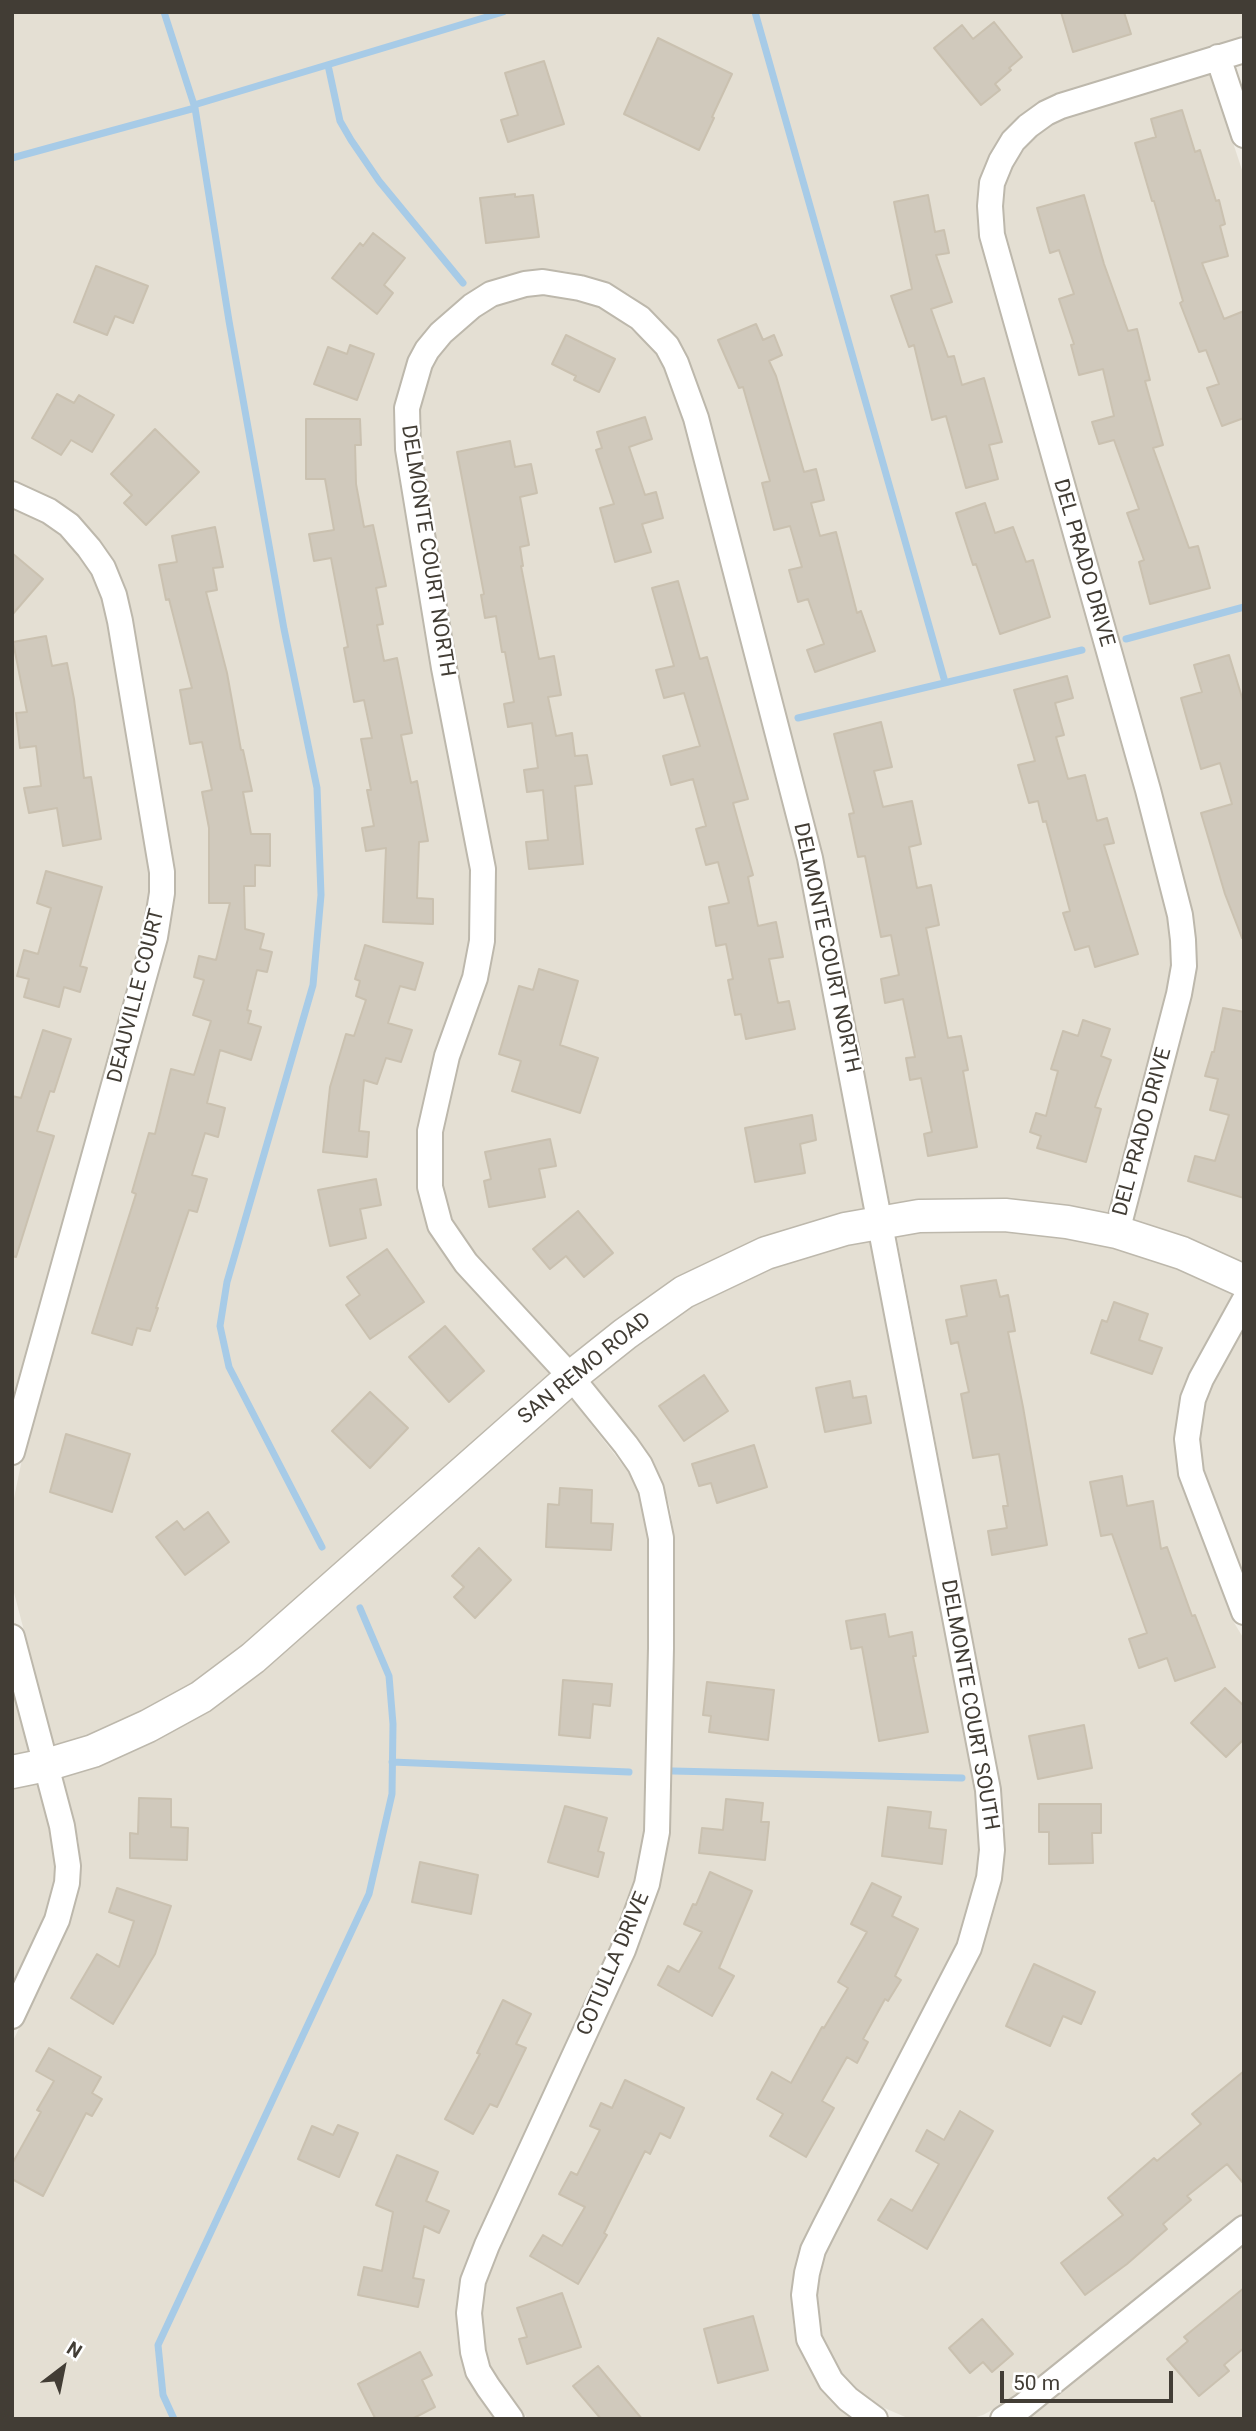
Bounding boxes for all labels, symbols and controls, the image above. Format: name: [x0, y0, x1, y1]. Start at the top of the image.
street label: DELMONTE COURT NORTH: [395, 423, 459, 679]
street label: DEL PRADO DRIVE: [1047, 476, 1119, 650]
street label: DELMONTE COURT NORTH: [787, 821, 865, 1075]
street label: DEAUVILLE COURT: [103, 907, 171, 1085]
street label: DEL PRADO DRIVE: [1108, 1045, 1178, 1219]
street label: SAN REMO ROAD: [513, 1308, 657, 1430]
street label: DELMONTE COURT SOUTH: [935, 1578, 1003, 1832]
street label: COTULLA DRIVE: [572, 1888, 656, 2040]
north arrow: [28, 2333, 98, 2403]
text: N: [63, 2336, 86, 2363]
scale bar: [1004, 2358, 1177, 2402]
text: 50 m: [1013, 2371, 1060, 2395]

